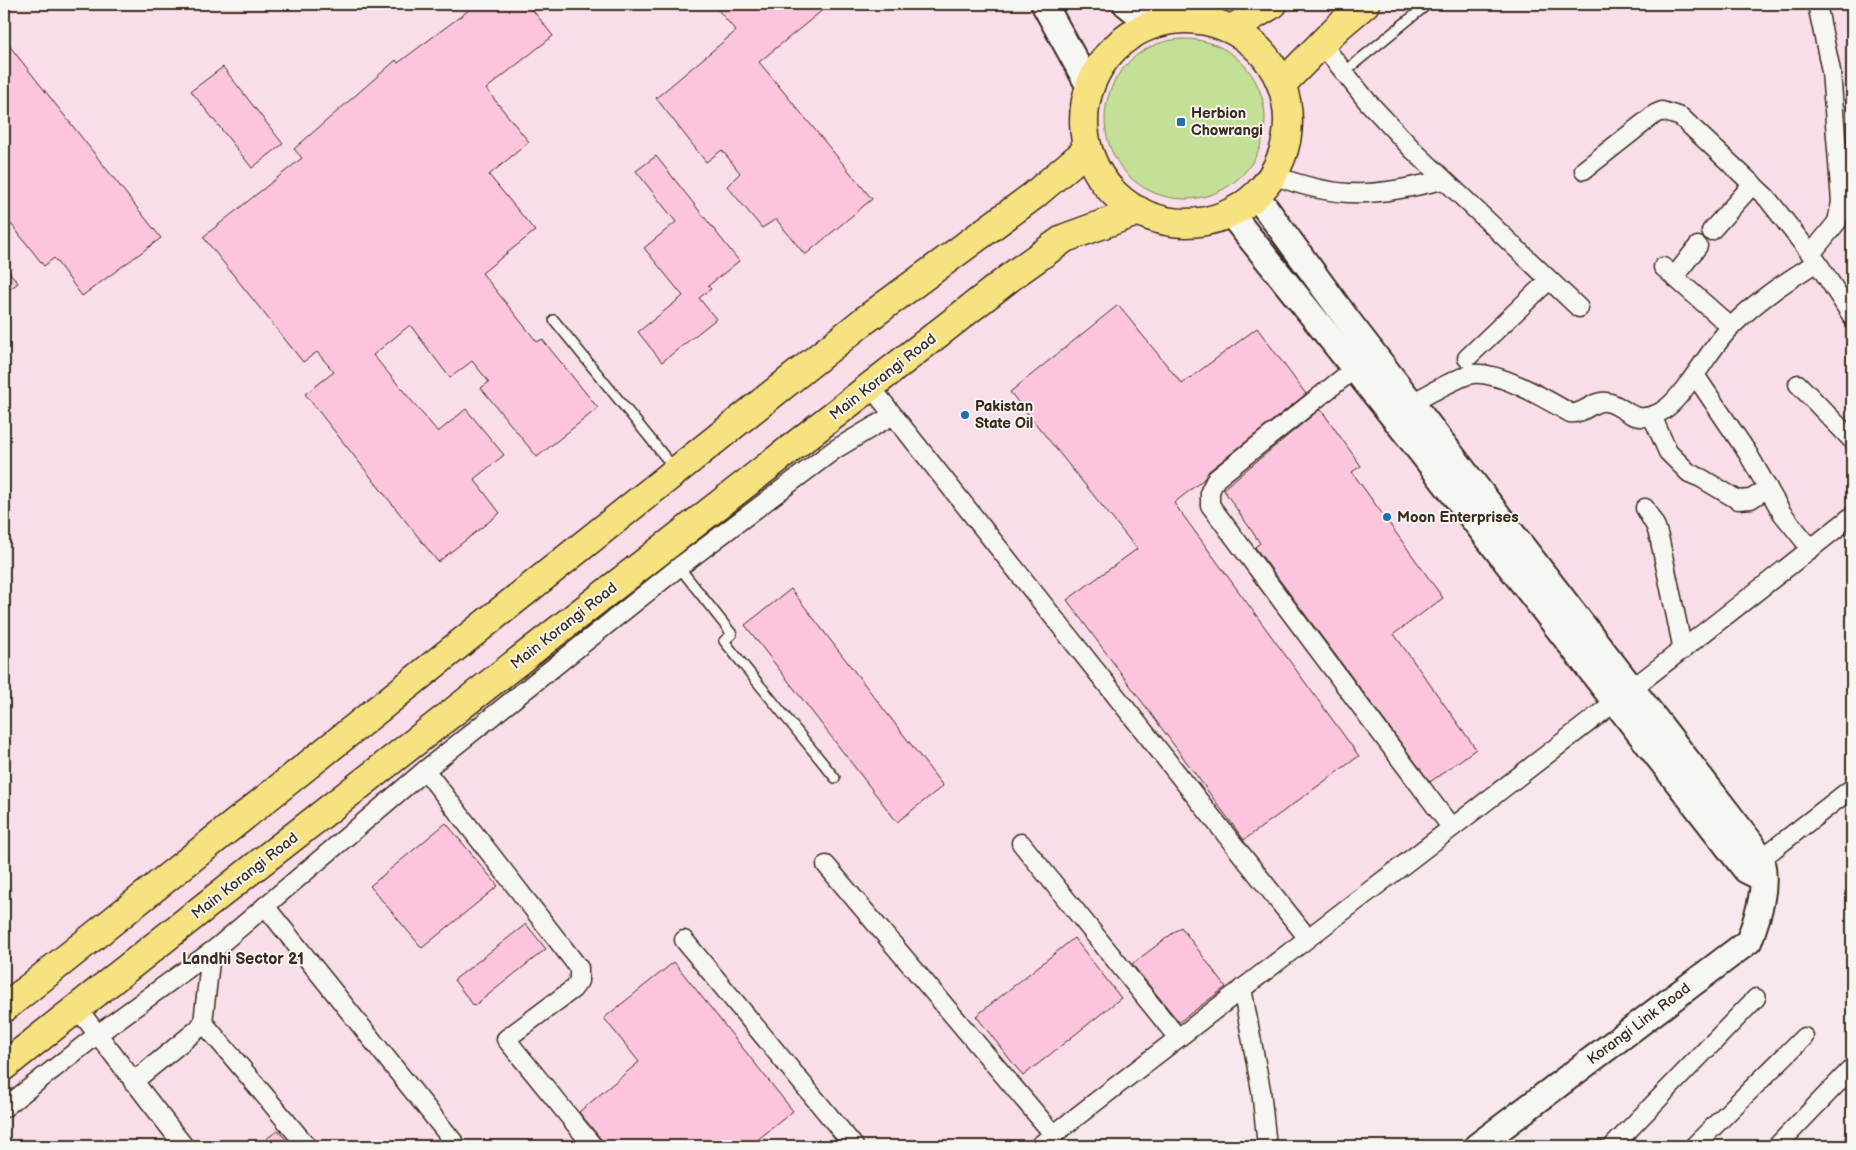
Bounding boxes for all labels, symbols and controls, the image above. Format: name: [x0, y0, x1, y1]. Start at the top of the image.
place label: Herbion Chowrangi: [1191, 104, 1263, 140]
marker: Herbion Chowrangi: [1175, 116, 1187, 128]
street label: Main Korangi Road: [826, 329, 940, 425]
place label: Pakistan State Oil: [975, 397, 1033, 433]
marker: Pakistan State Oil: [959, 409, 971, 421]
place label: Moon Enterprises: [1397, 508, 1519, 527]
marker: Moon Enterprises: [1381, 511, 1393, 523]
street label: Main Korangi Road: [507, 578, 621, 674]
street label: Main Korangi Road: [188, 828, 302, 924]
district label: Landhi Sector 21: [182, 950, 304, 969]
street label: Korangi Link Road: [1584, 979, 1694, 1069]

